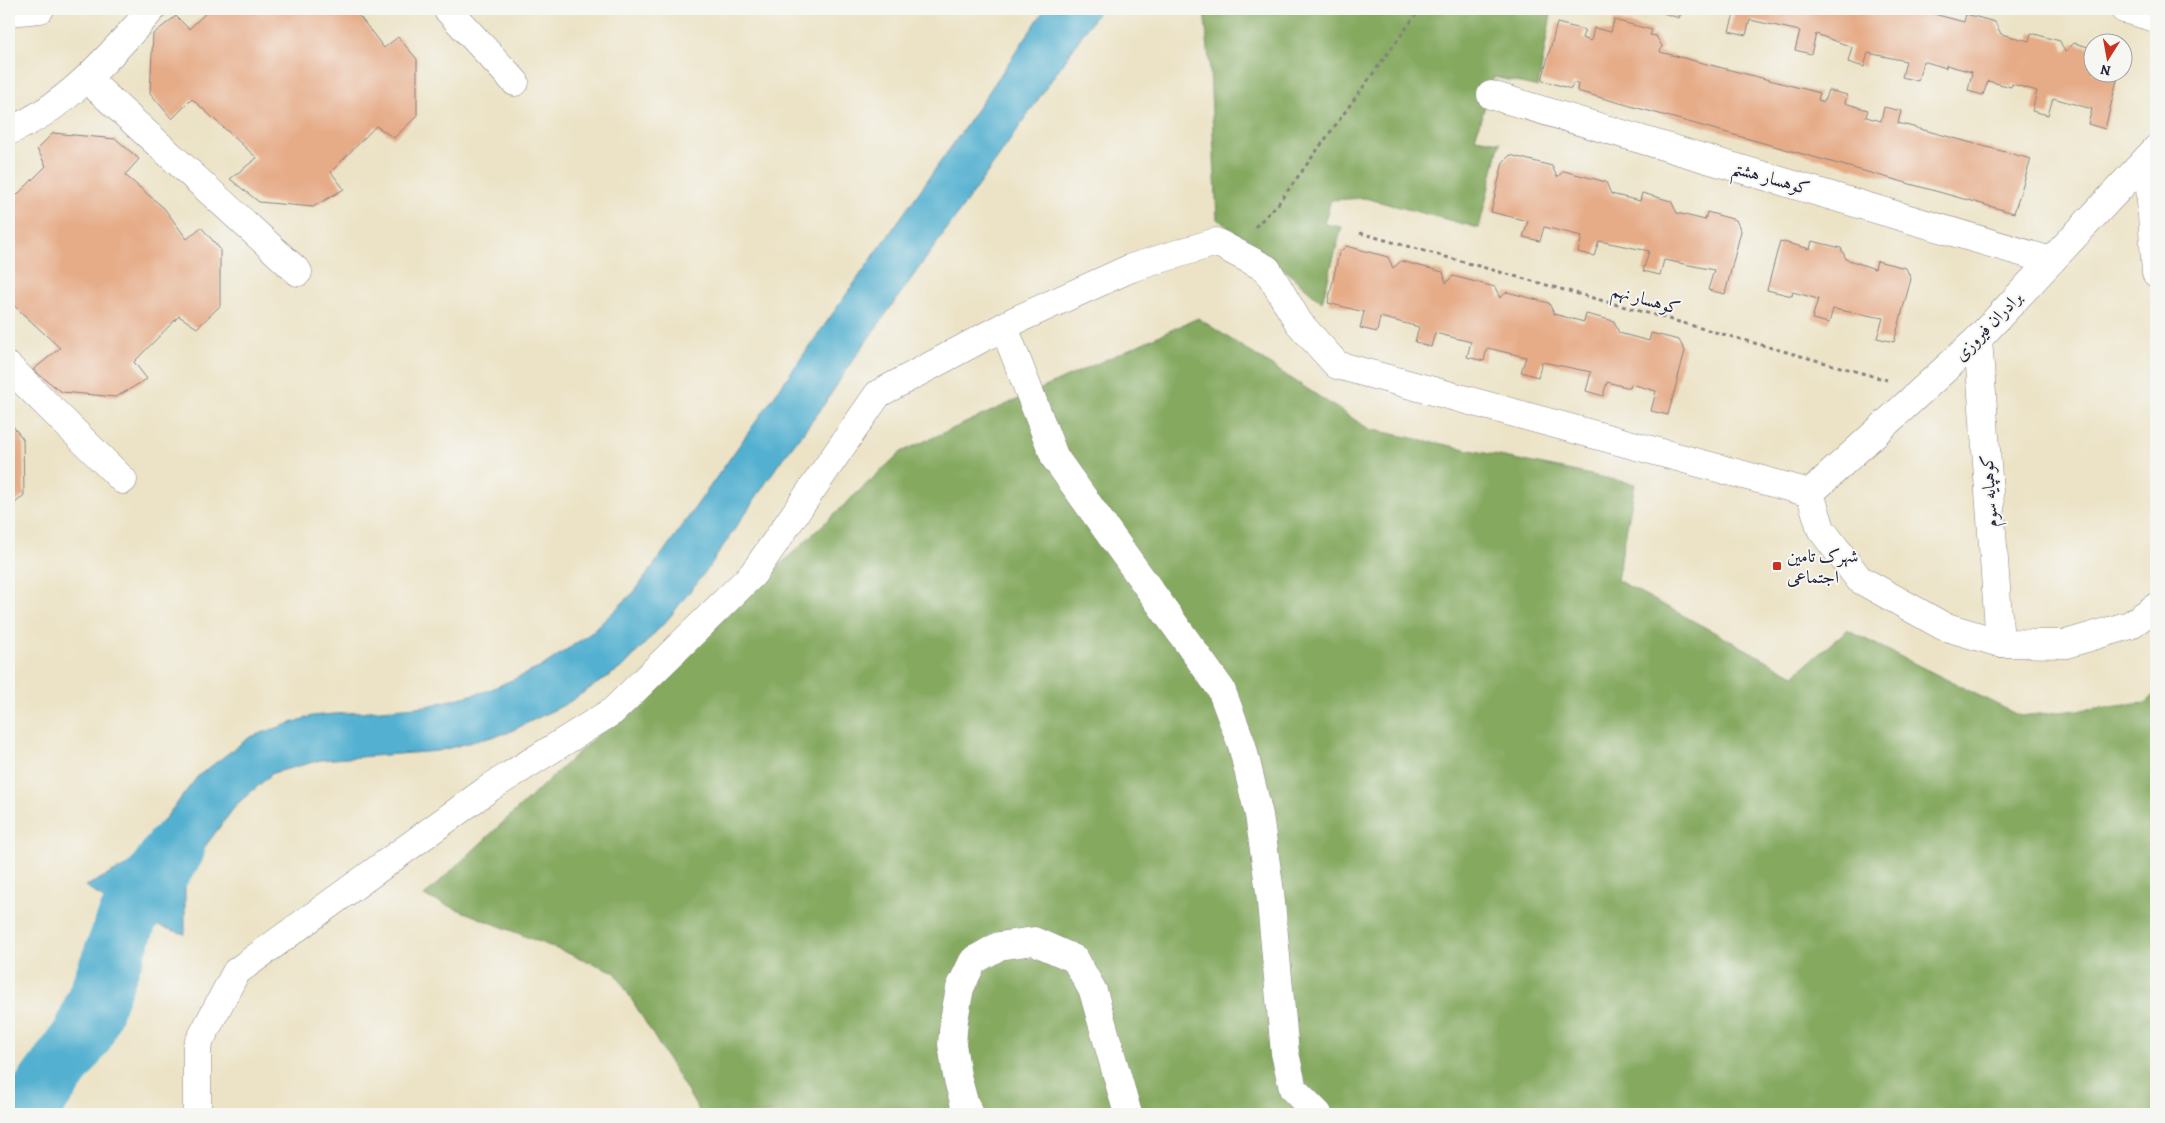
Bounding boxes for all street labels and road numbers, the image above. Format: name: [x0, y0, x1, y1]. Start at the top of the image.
street label: کوهسار هشتم: [1728, 155, 1813, 206]
street label: کوهسار نهم: [1608, 278, 1683, 325]
street label: برادران فیروزی: [1949, 286, 2027, 366]
street label: کوهپایه سوم: [1974, 453, 2008, 528]

